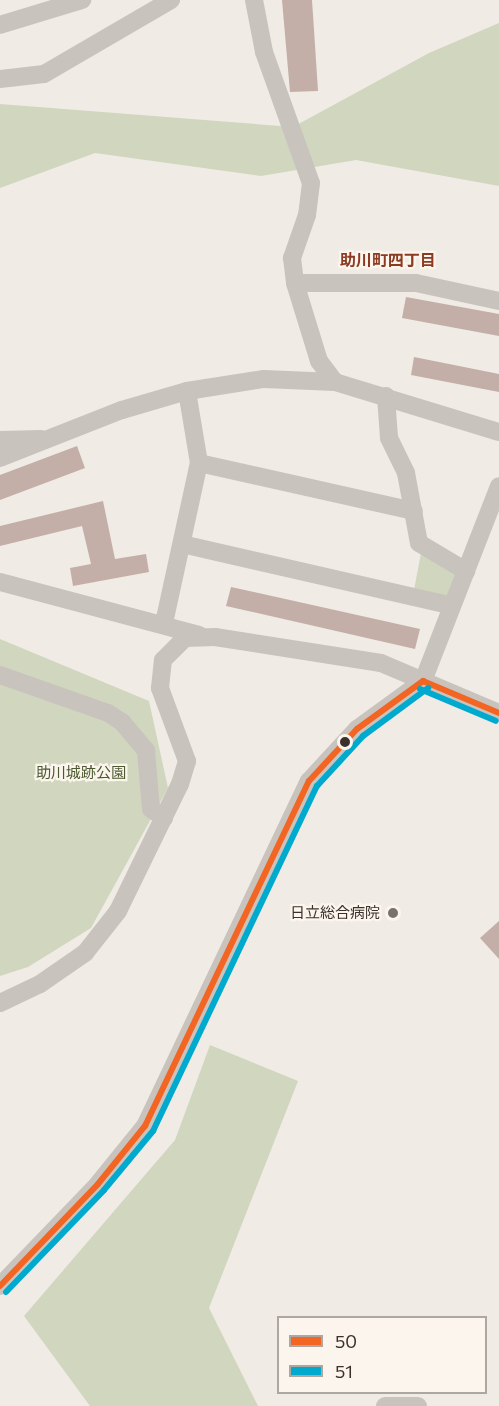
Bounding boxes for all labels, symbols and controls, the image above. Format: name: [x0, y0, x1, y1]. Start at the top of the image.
district label: 助川町四丁目: [340, 250, 436, 270]
unlabelled marker: [339, 736, 351, 748]
park label: 助川城跡公園: [36, 764, 126, 782]
place label: 日立総合病院: [290, 904, 380, 922]
marker: 日立総合病院: [384, 904, 402, 922]
legend: [277, 1316, 487, 1394]
text: 50: [335, 1330, 357, 1352]
text: 51: [335, 1360, 353, 1382]

